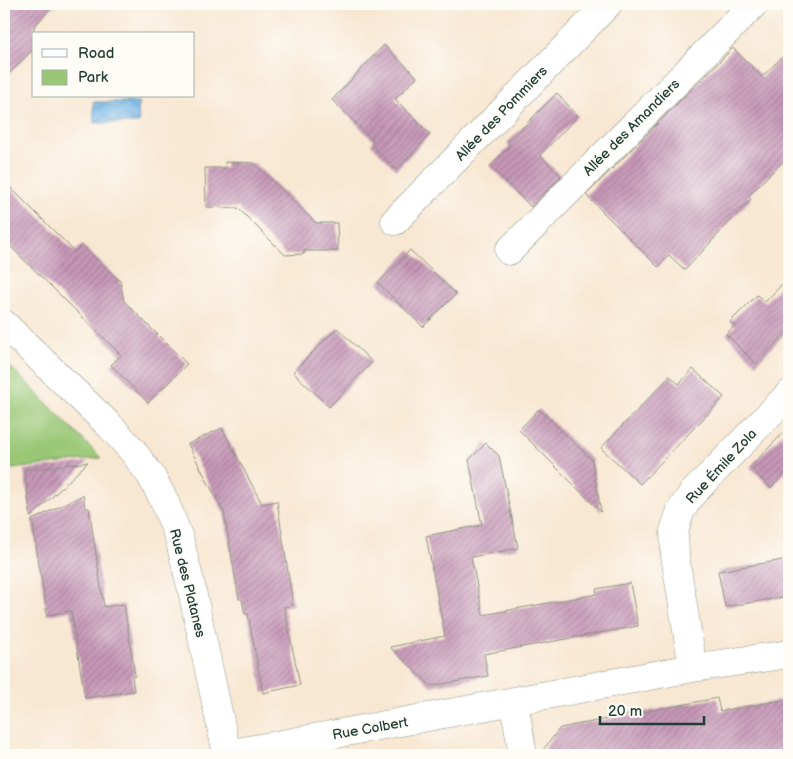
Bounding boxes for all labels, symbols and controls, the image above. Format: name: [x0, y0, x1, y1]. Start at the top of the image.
legend: [32, 32, 195, 98]
text: Road: [78, 44, 114, 63]
street label: Allée des Pommiers: [452, 62, 551, 164]
text: Park: [78, 68, 109, 87]
street label: Allée des Amandiers: [579, 75, 683, 179]
street label: Rue Émile Zola: [682, 425, 760, 507]
street label: Rue des Platanes: [166, 527, 209, 639]
scale bar: [600, 694, 704, 726]
text: 20 m: [608, 702, 642, 721]
street label: Rue Colbert: [331, 713, 410, 744]

